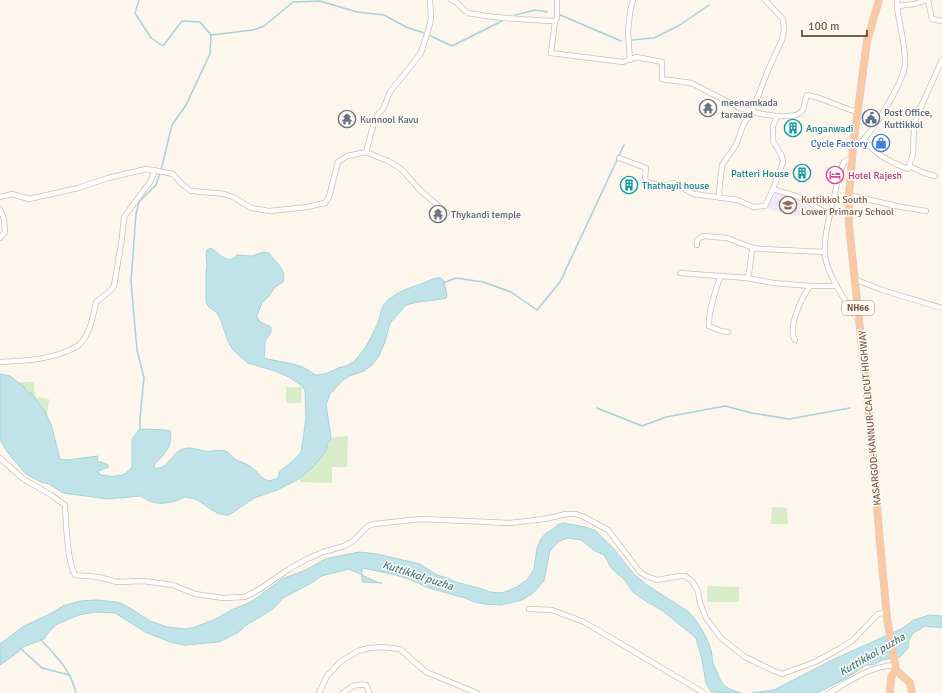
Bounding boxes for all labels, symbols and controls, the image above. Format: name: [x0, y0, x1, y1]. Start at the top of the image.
scale bar: [802, 12, 867, 38]
text: 100 m: [808, 19, 840, 34]
place label: meenamkada taravad: [721, 97, 778, 121]
temple icon: meenamkada taravad: [698, 98, 718, 118]
place label: Post Office, Kuttikkol: [884, 107, 933, 131]
public building icon: Post Office, Kuttikkol: [861, 108, 881, 128]
temple icon: Kunnool Kavu: [337, 109, 357, 129]
place label: Kunnool Kavu: [360, 114, 419, 126]
building icon: Anganwadi: [783, 118, 803, 138]
place label: Anganwadi: [806, 123, 853, 135]
shop icon: Cycle Factory: [871, 133, 891, 153]
place label: Cycle Factory: [811, 138, 868, 150]
building icon: Patteri House: [792, 163, 812, 183]
hotel icon: Hotel Rajesh: [825, 165, 845, 185]
place label: Patteri House: [731, 168, 789, 180]
place label: Hotel Rajesh: [848, 170, 902, 182]
building icon: Thathayil house: [619, 175, 639, 195]
place label: Thathayil house: [642, 180, 709, 192]
place label: Kuttikkol South Lower Primary School: [801, 194, 894, 218]
school or university icon: Kuttikkol South Lower Primary School: [778, 195, 798, 215]
temple icon: Thykandi temple: [428, 204, 448, 224]
place label: Thykandi temple: [451, 209, 521, 221]
road number: NH66: [842, 301, 874, 315]
street label: KASARGOD-KANNUR-CALICUT HIGHWAY: [856, 330, 884, 506]
water label: Kuttikkol puzha: [381, 558, 455, 593]
water label: Kuttikkol puzha: [837, 630, 908, 678]

